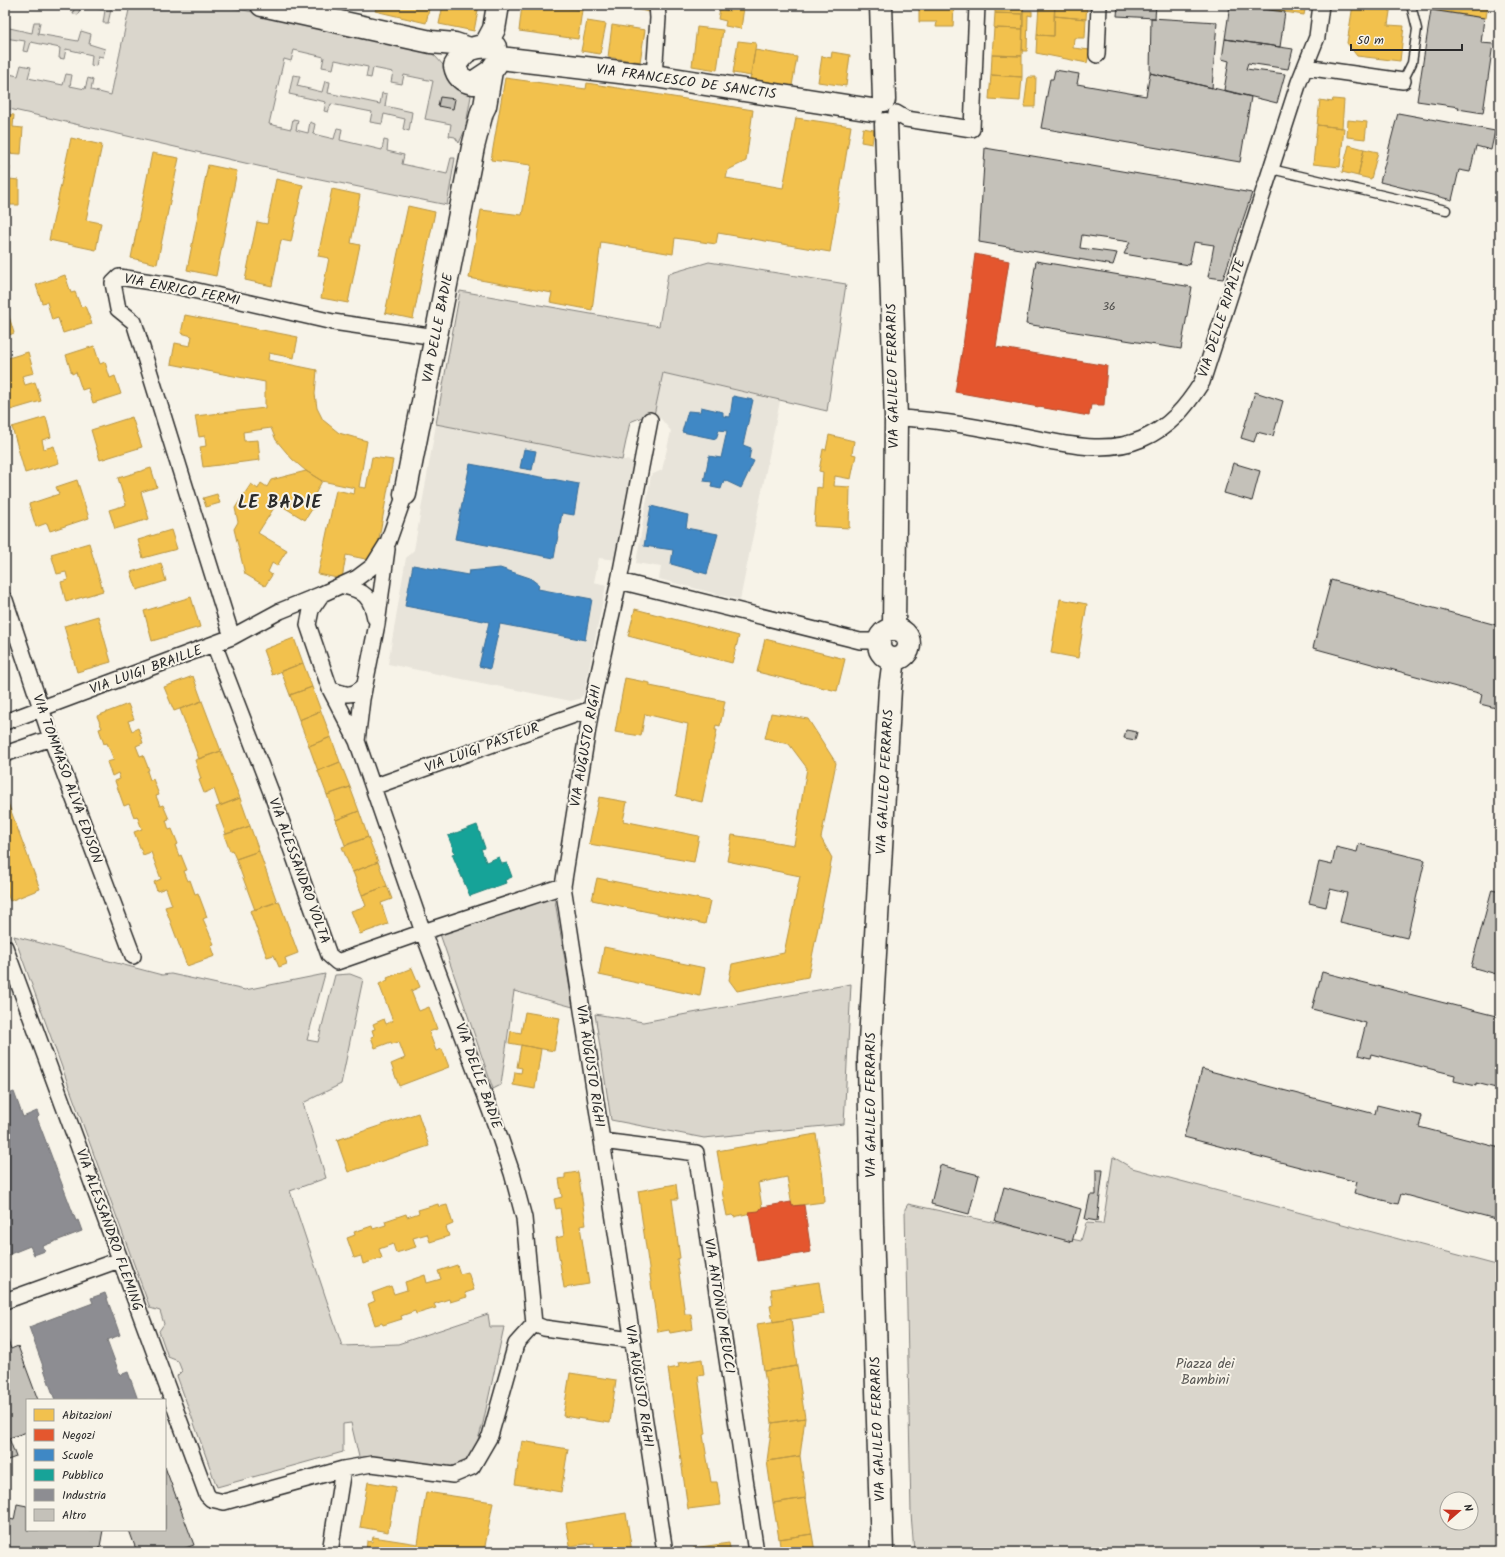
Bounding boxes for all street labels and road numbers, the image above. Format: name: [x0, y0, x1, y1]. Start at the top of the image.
street label: VIA FRANCESCO DE SANCTIS: [594, 58, 778, 106]
street label: VIA DELLE RIPALTE: [1192, 255, 1252, 380]
street label: VIA ENRICO FERMI: [122, 268, 242, 312]
street label: VIA DELLE BADIE: [417, 271, 460, 385]
street label: VIA GALILEO FERRARIS: [881, 303, 905, 449]
street label: VIA LUIGI BRAILLE: [87, 639, 206, 701]
street label: VIA AUGUSTO RIGHI: [564, 683, 608, 809]
street label: VIA TOMMASO ALVA EDISON: [26, 691, 108, 867]
street label: VIA GALILEO FERRARIS: [870, 708, 900, 855]
street label: VIA LUIGI PASTEUR: [422, 717, 542, 779]
street label: VIA ALESSANDRO VOLTA: [262, 795, 336, 947]
street label: VIA AUGUSTO RIGHI: [569, 1003, 611, 1129]
street label: VIA DELLE BADIE: [449, 1020, 508, 1133]
street label: VIA GALILEO FERRARIS: [860, 1032, 882, 1178]
street label: VIA ALESSANDRO FLEMING: [69, 1146, 149, 1314]
street label: VIA ANTONIO MEUCCI: [697, 1237, 741, 1375]
street label: VIA AUGUSTO RIGHI: [618, 1323, 660, 1449]
street label: VIA GALILEO FERRARIS: [864, 1355, 892, 1502]

